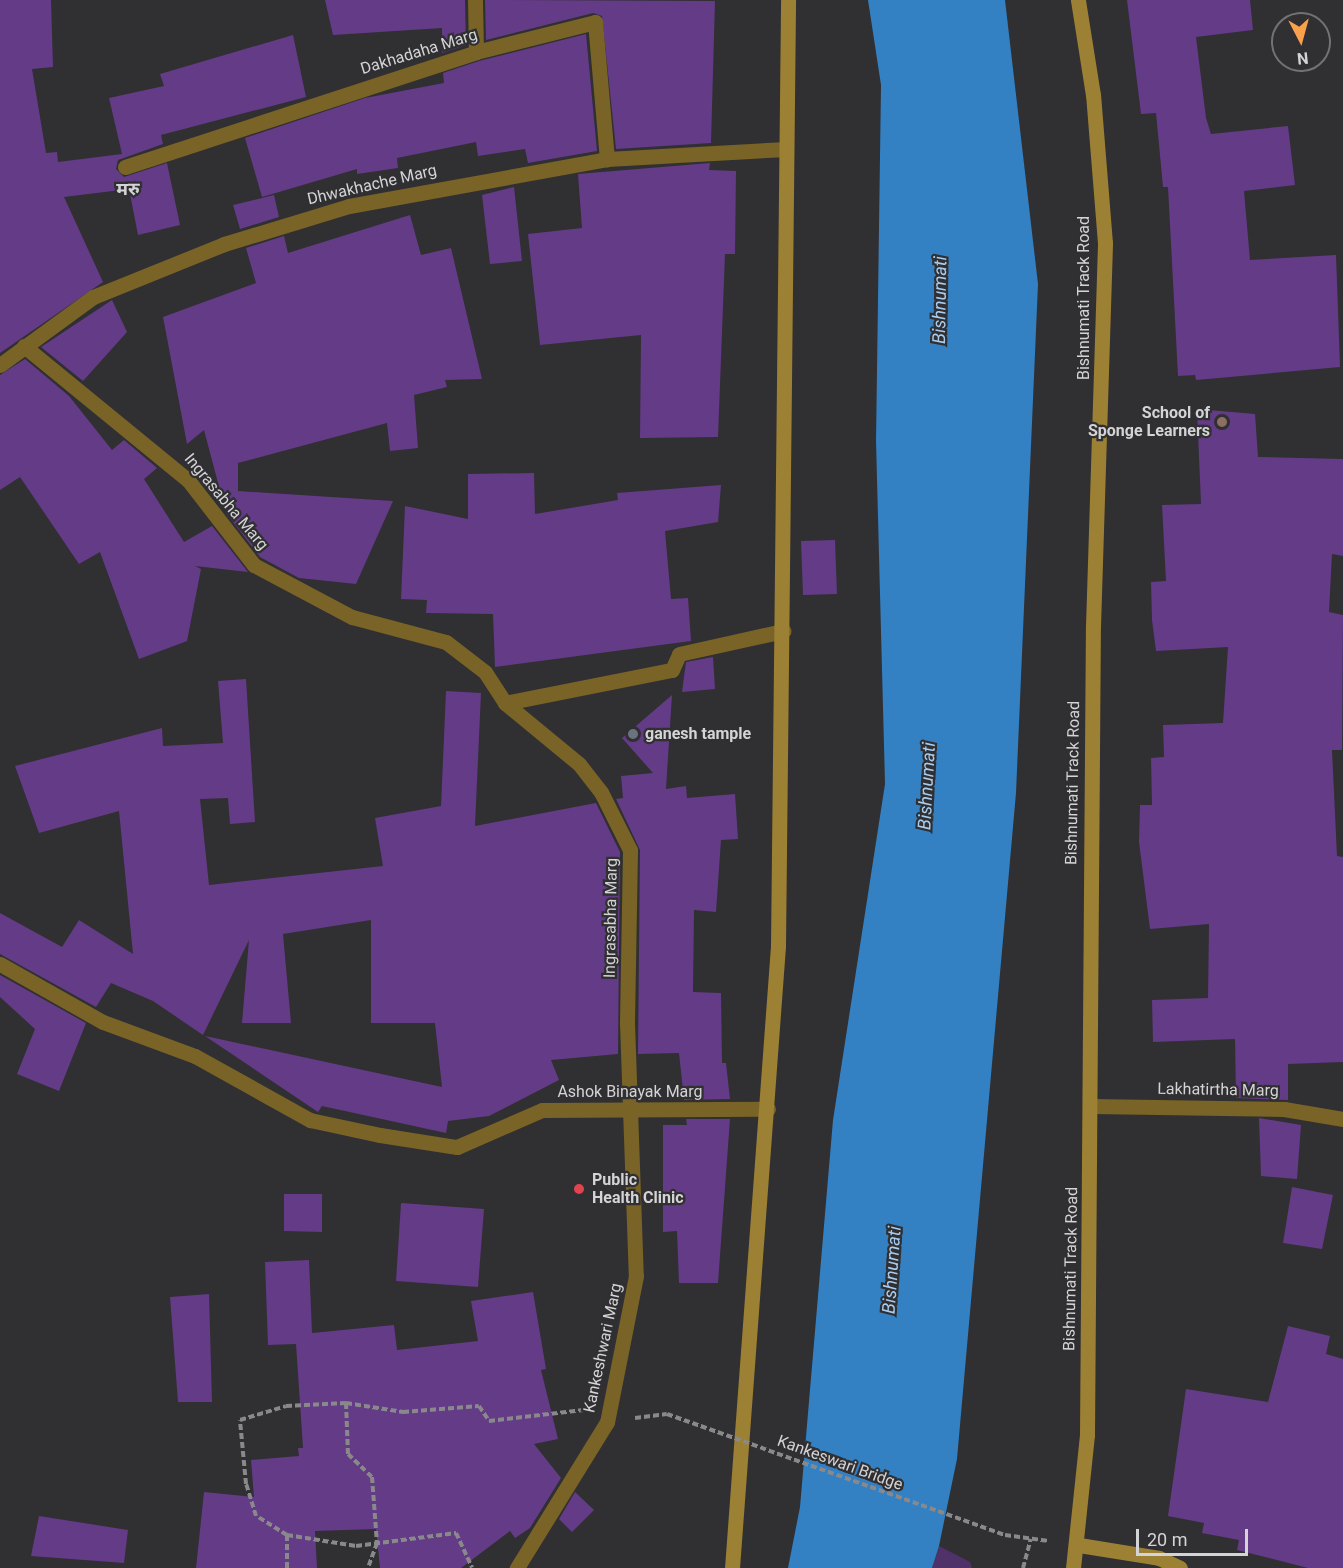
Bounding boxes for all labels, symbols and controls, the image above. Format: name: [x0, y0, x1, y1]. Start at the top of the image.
north arrow: [1271, 12, 1331, 72]
street label: Dakhadaha Marg: [358, 25, 480, 79]
text: N: [1296, 48, 1309, 68]
street label: Dhwakhache Marg: [305, 161, 439, 209]
district label: मरु: [116, 178, 140, 200]
street label: Bishnumati Track Road: [1074, 216, 1094, 380]
water label: Bishnumati: [928, 256, 952, 344]
place label: School of Sponge Learners: [1088, 403, 1210, 441]
marker: School of Sponge Learners: [1215, 415, 1229, 429]
street label: Ingrasabha Marg: [180, 450, 272, 554]
street label: Bishnumati Track Road: [1062, 701, 1084, 865]
place label: ganesh tample: [645, 724, 751, 744]
marker: ganesh tample: [626, 727, 640, 741]
water label: Bishnumati: [914, 742, 940, 830]
street label: Ingrasabha Marg: [600, 858, 622, 978]
street label: Lakhatirtha Marg: [1157, 1079, 1279, 1101]
street label: Ashok Binayak Marg: [557, 1082, 703, 1102]
place label: Public Health Clinic: [592, 1170, 684, 1208]
marker: Public Health Clinic: [570, 1180, 588, 1198]
street label: Bishnumati Track Road: [1060, 1187, 1082, 1351]
water label: Bishnumati: [878, 1225, 906, 1315]
street label: Kankeshwari Marg: [580, 1281, 626, 1415]
street label: Kankeswari Bridge: [775, 1431, 905, 1495]
scale bar: [1139, 1517, 1252, 1555]
text: 20 m: [1147, 1529, 1187, 1550]

